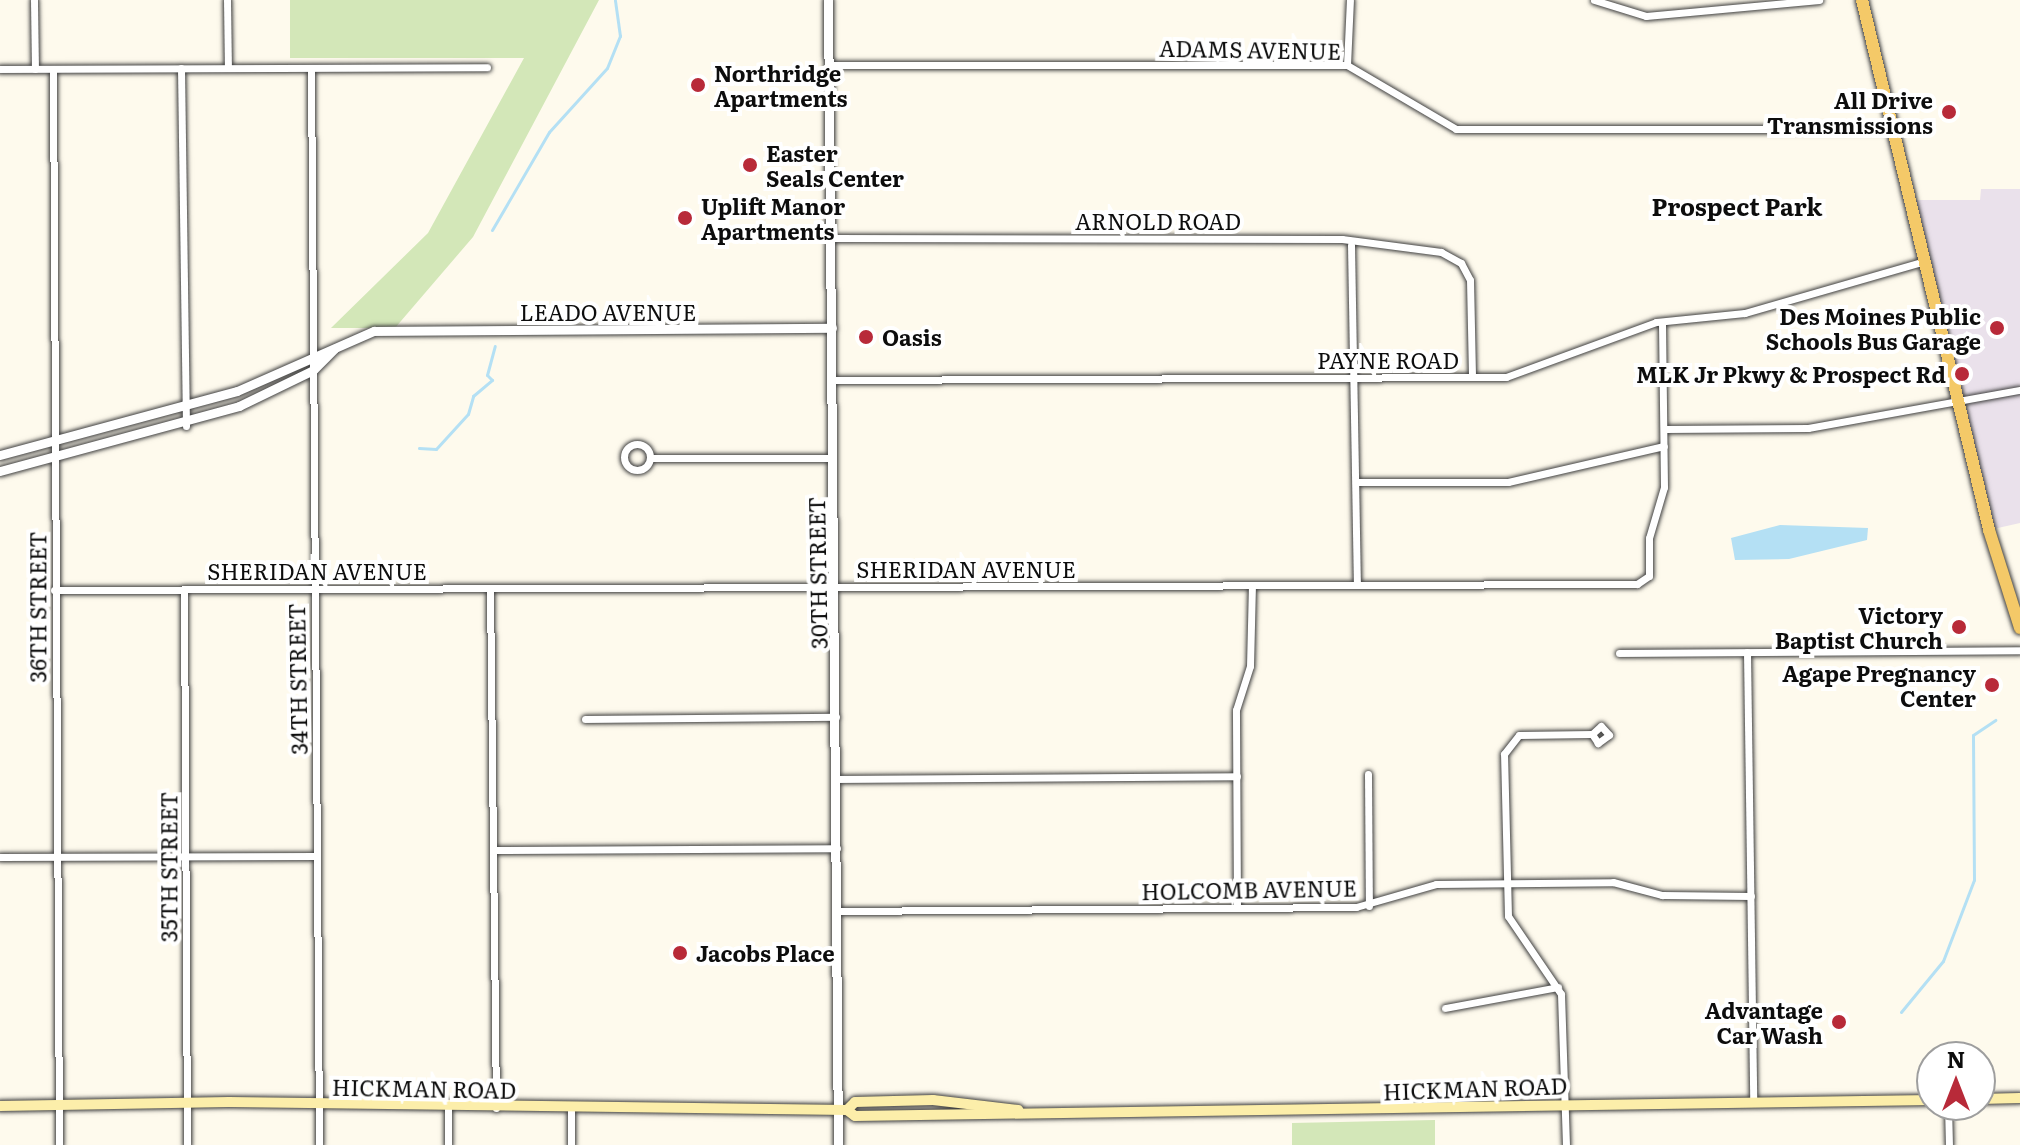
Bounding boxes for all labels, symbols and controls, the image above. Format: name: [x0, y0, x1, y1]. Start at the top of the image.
street label: ADAMS AVENUE: [1159, 34, 1341, 64]
place label: Northridge Apartments: [714, 59, 848, 110]
marker: Northridge Apartments: [689, 76, 707, 94]
place label: All Drive Transmissions: [1767, 86, 1933, 138]
marker: All Drive Transmissions: [1940, 103, 1958, 121]
place label: Easter Seals Center: [766, 139, 904, 190]
marker: Easter Seals Center: [741, 156, 759, 174]
place label: Uplift Manor Apartments: [701, 192, 845, 244]
district label: Prospect Park: [1652, 192, 1822, 220]
street label: ARNOLD ROAD: [1075, 208, 1241, 234]
marker: Uplift Manor Apartments: [676, 209, 694, 227]
street label: LEADO AVENUE: [520, 299, 696, 325]
place label: Des Moines Public Schools Bus Garage: [1766, 302, 1981, 354]
marker: Des Moines Public Schools Bus Garage: [1988, 319, 2006, 337]
place label: Oasis: [882, 324, 942, 350]
marker: Oasis: [857, 328, 875, 346]
street label: PAYNE ROAD: [1317, 347, 1459, 373]
place label: MLK Jr Pkwy & Prospect Rd: [1636, 361, 1946, 387]
marker: MLK Jr Pkwy & Prospect Rd: [1953, 365, 1971, 383]
street label: 30TH STREET: [802, 497, 832, 649]
street label: 36TH STREET: [24, 531, 50, 683]
street label: SHERIDAN AVENUE: [856, 556, 1076, 582]
street label: SHERIDAN AVENUE: [207, 558, 427, 584]
place label: Victory Baptist Church: [1775, 601, 1943, 652]
street label: 34TH STREET: [282, 603, 312, 755]
marker: Victory Baptist Church: [1950, 618, 1968, 636]
place label: Agape Pregnancy Center: [1782, 659, 1976, 710]
marker: Agape Pregnancy Center: [1983, 676, 2001, 694]
street label: 35TH STREET: [155, 792, 181, 942]
street label: HOLCOMB AVENUE: [1141, 874, 1357, 904]
place label: Jacobs Place: [696, 940, 835, 966]
marker: Jacobs Place: [671, 944, 689, 962]
place label: Advantage Car Wash: [1705, 996, 1823, 1048]
marker: Advantage Car Wash: [1830, 1013, 1848, 1031]
north arrow: [1916, 1041, 1996, 1121]
text: N: [1947, 1042, 1965, 1075]
street label: HICKMAN ROAD: [1382, 1072, 1568, 1104]
street label: HICKMAN ROAD: [332, 1073, 516, 1103]

